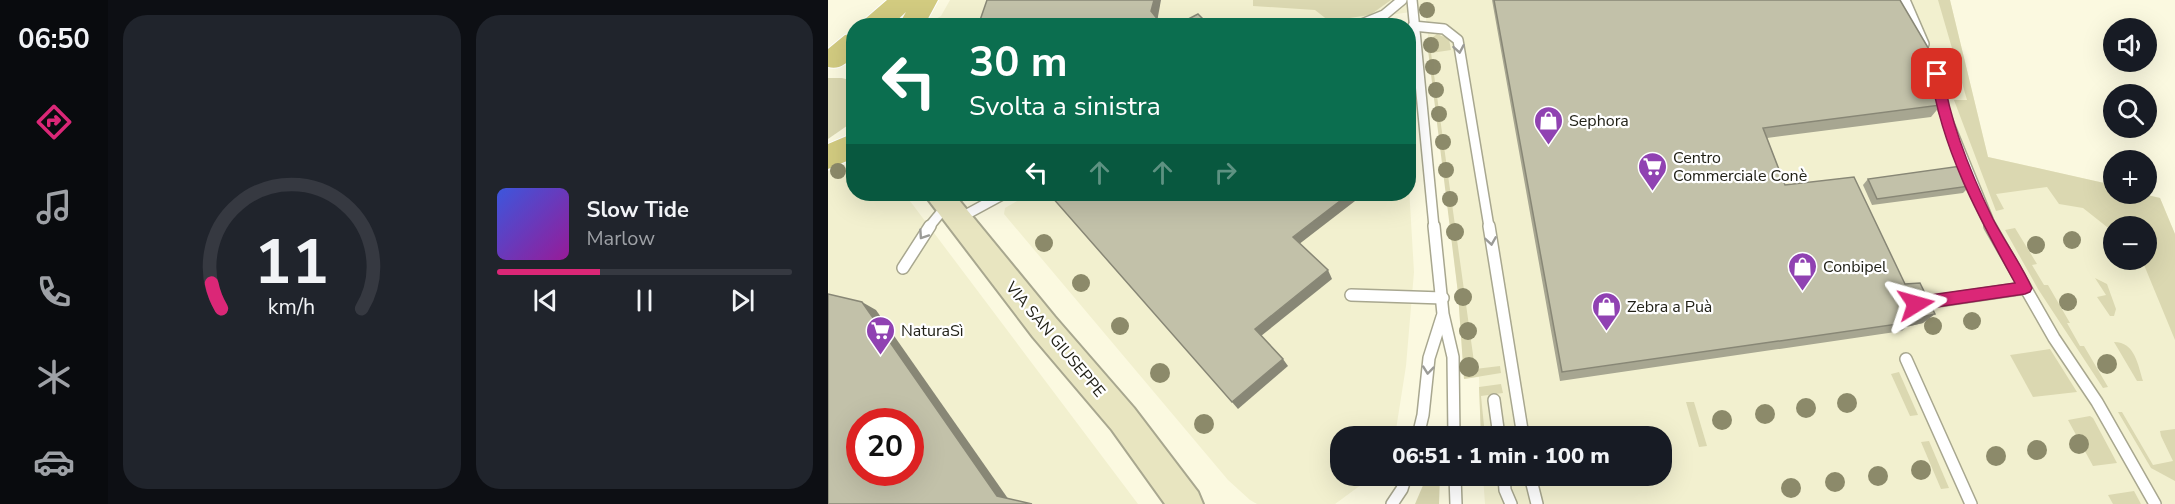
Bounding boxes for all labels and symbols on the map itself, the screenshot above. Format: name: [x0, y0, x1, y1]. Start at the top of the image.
one-way arrow: [1452, 44, 1465, 54]
pin: [1911, 48, 1962, 99]
shop icon: Sephora: [1532, 104, 1564, 146]
place label: Sephora: [1569, 110, 1629, 132]
place label: Centro Commerciale Conè: [1673, 147, 1807, 187]
supermarket icon: Centro Commerciale Conè: [1636, 150, 1668, 192]
one-way arrow: [919, 229, 930, 240]
one-way arrow: [1484, 237, 1496, 246]
shop icon: Conbipel: [1786, 250, 1818, 292]
place label: Conbipel: [1823, 256, 1887, 278]
position arrow: [1884, 272, 1948, 336]
street label: VIA SAN GIUSEPPE: [1000, 276, 1110, 402]
shop icon: Zebra a Puà: [1590, 290, 1622, 332]
place label: Zebra a Puà: [1627, 296, 1712, 318]
supermarket icon: NaturaSì: [864, 314, 896, 356]
place label: NaturaSì: [901, 320, 964, 342]
one-way arrow: [1422, 365, 1435, 375]
speed limit sign: 20: [846, 408, 924, 486]

